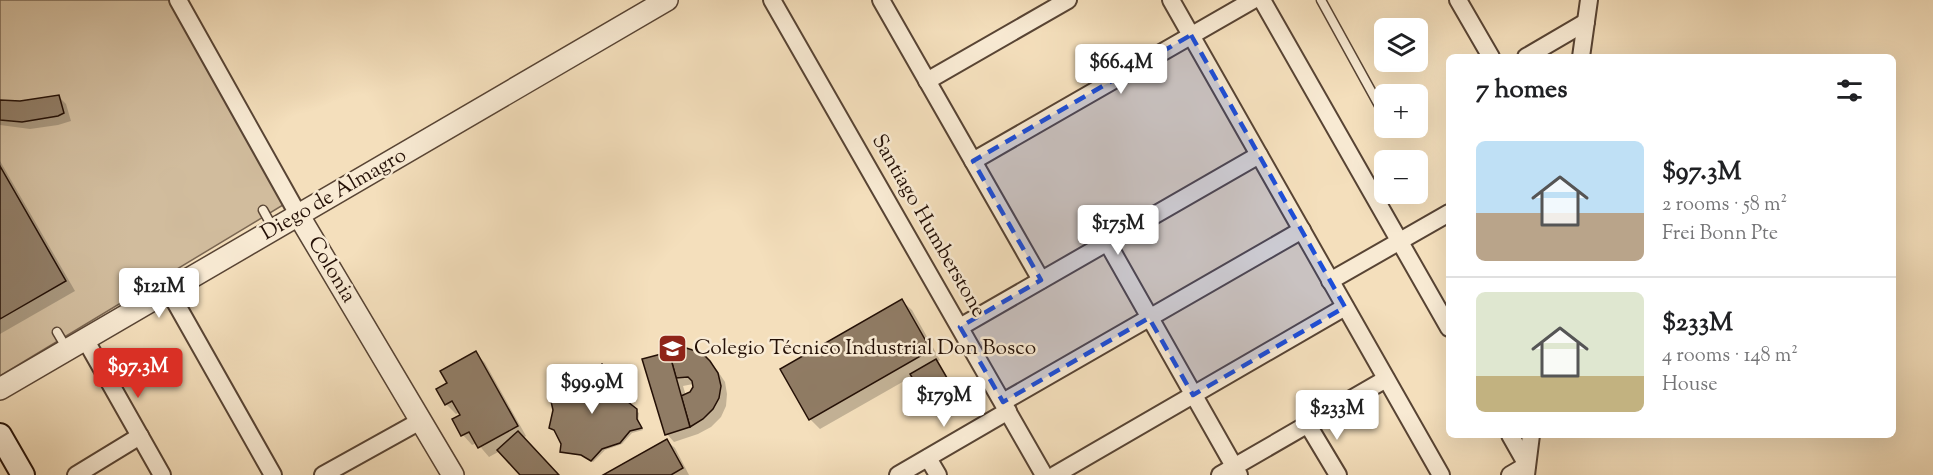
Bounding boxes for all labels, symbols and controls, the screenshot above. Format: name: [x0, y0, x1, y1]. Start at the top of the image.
map controls: [1374, 18, 1428, 204]
button: layers: [1374, 18, 1428, 72]
pin: $66.4M: [1072, 44, 1170, 95]
text: $66.4M: [1089, 49, 1153, 78]
text: 7 homes: [1476, 72, 1567, 109]
icon: filters: [1833, 74, 1866, 107]
button: +: [1374, 84, 1428, 138]
street label: Santiago Humberstone: [863, 129, 993, 323]
street label: Diego de Almagro: [256, 141, 412, 249]
button: −: [1374, 150, 1428, 204]
text: $97.3M: [1662, 154, 1741, 191]
icon: home: [1524, 165, 1596, 237]
text: 2 rooms · 58 m²: [1662, 191, 1787, 220]
pin: $175M: [1076, 205, 1160, 256]
text: $175M: [1092, 210, 1144, 239]
text: Frei Bonn Pte: [1662, 220, 1778, 249]
street label: Colonia: [299, 231, 363, 309]
pin: $121M: [117, 268, 201, 319]
text: $121M: [133, 273, 185, 302]
text: $233M: [1662, 305, 1733, 342]
icon: home: [1524, 316, 1596, 388]
school or university icon: Colegio Técnico Industrial Don Bosco: [657, 333, 689, 365]
place label: Colegio Técnico Industrial Don Bosco: [694, 334, 1036, 364]
text: 4 rooms · 148 m²: [1662, 342, 1798, 371]
pin: $97.3M: [89, 348, 187, 399]
text: $97.3M: [108, 353, 168, 382]
pin: $99.9M: [543, 364, 641, 415]
text: $99.9M: [561, 369, 623, 398]
text: House: [1662, 371, 1717, 400]
pin: $179M: [902, 377, 986, 428]
text: $179M: [916, 382, 972, 411]
pin: $233M: [1295, 390, 1379, 441]
text: $233M: [1310, 395, 1364, 424]

